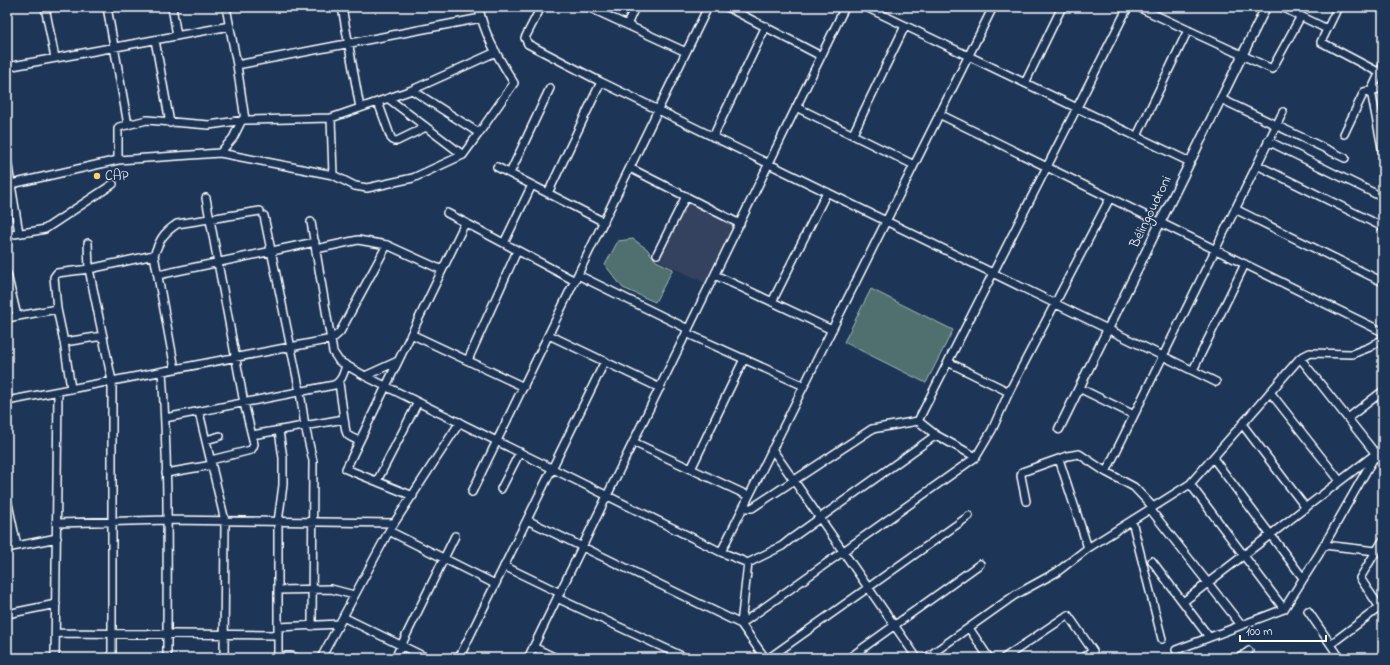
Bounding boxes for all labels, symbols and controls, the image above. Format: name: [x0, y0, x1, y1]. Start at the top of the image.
place label: CAP: [105, 166, 129, 187]
marker: CAP: [92, 171, 102, 181]
street label: Bélingoudroni: [1124, 172, 1178, 253]
scale bar: [1240, 617, 1326, 643]
text: 100 m: [1246, 623, 1273, 641]

